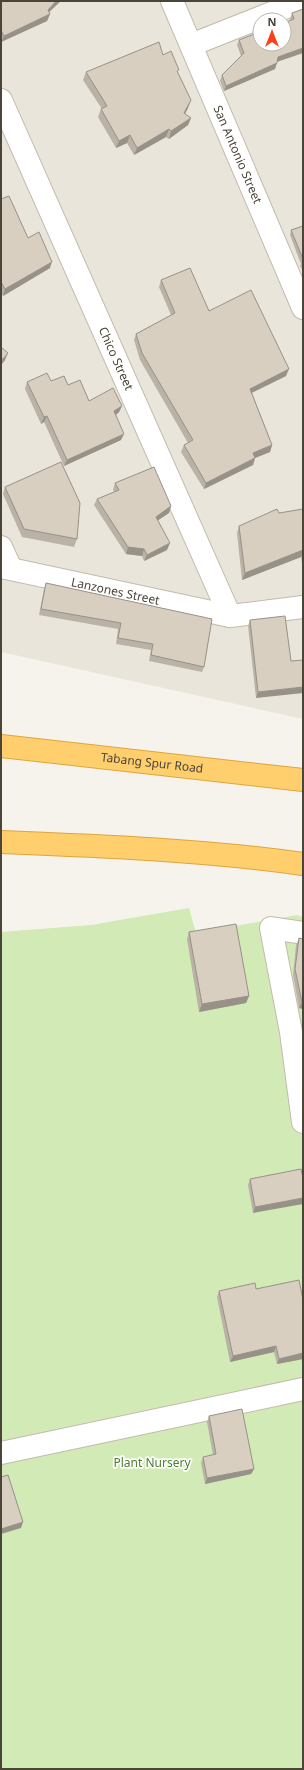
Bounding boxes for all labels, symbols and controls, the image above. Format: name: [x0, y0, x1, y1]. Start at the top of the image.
north arrow: [252, 12, 292, 52]
text: N: [268, 14, 276, 29]
street label: San Antonio Street: [210, 103, 267, 207]
street label: Chico Street: [95, 324, 138, 394]
street label: Lanzones Street: [70, 573, 162, 609]
street label: Tabang Spur Road: [100, 748, 204, 777]
park label: Plant Nursery: [113, 1454, 191, 1471]

